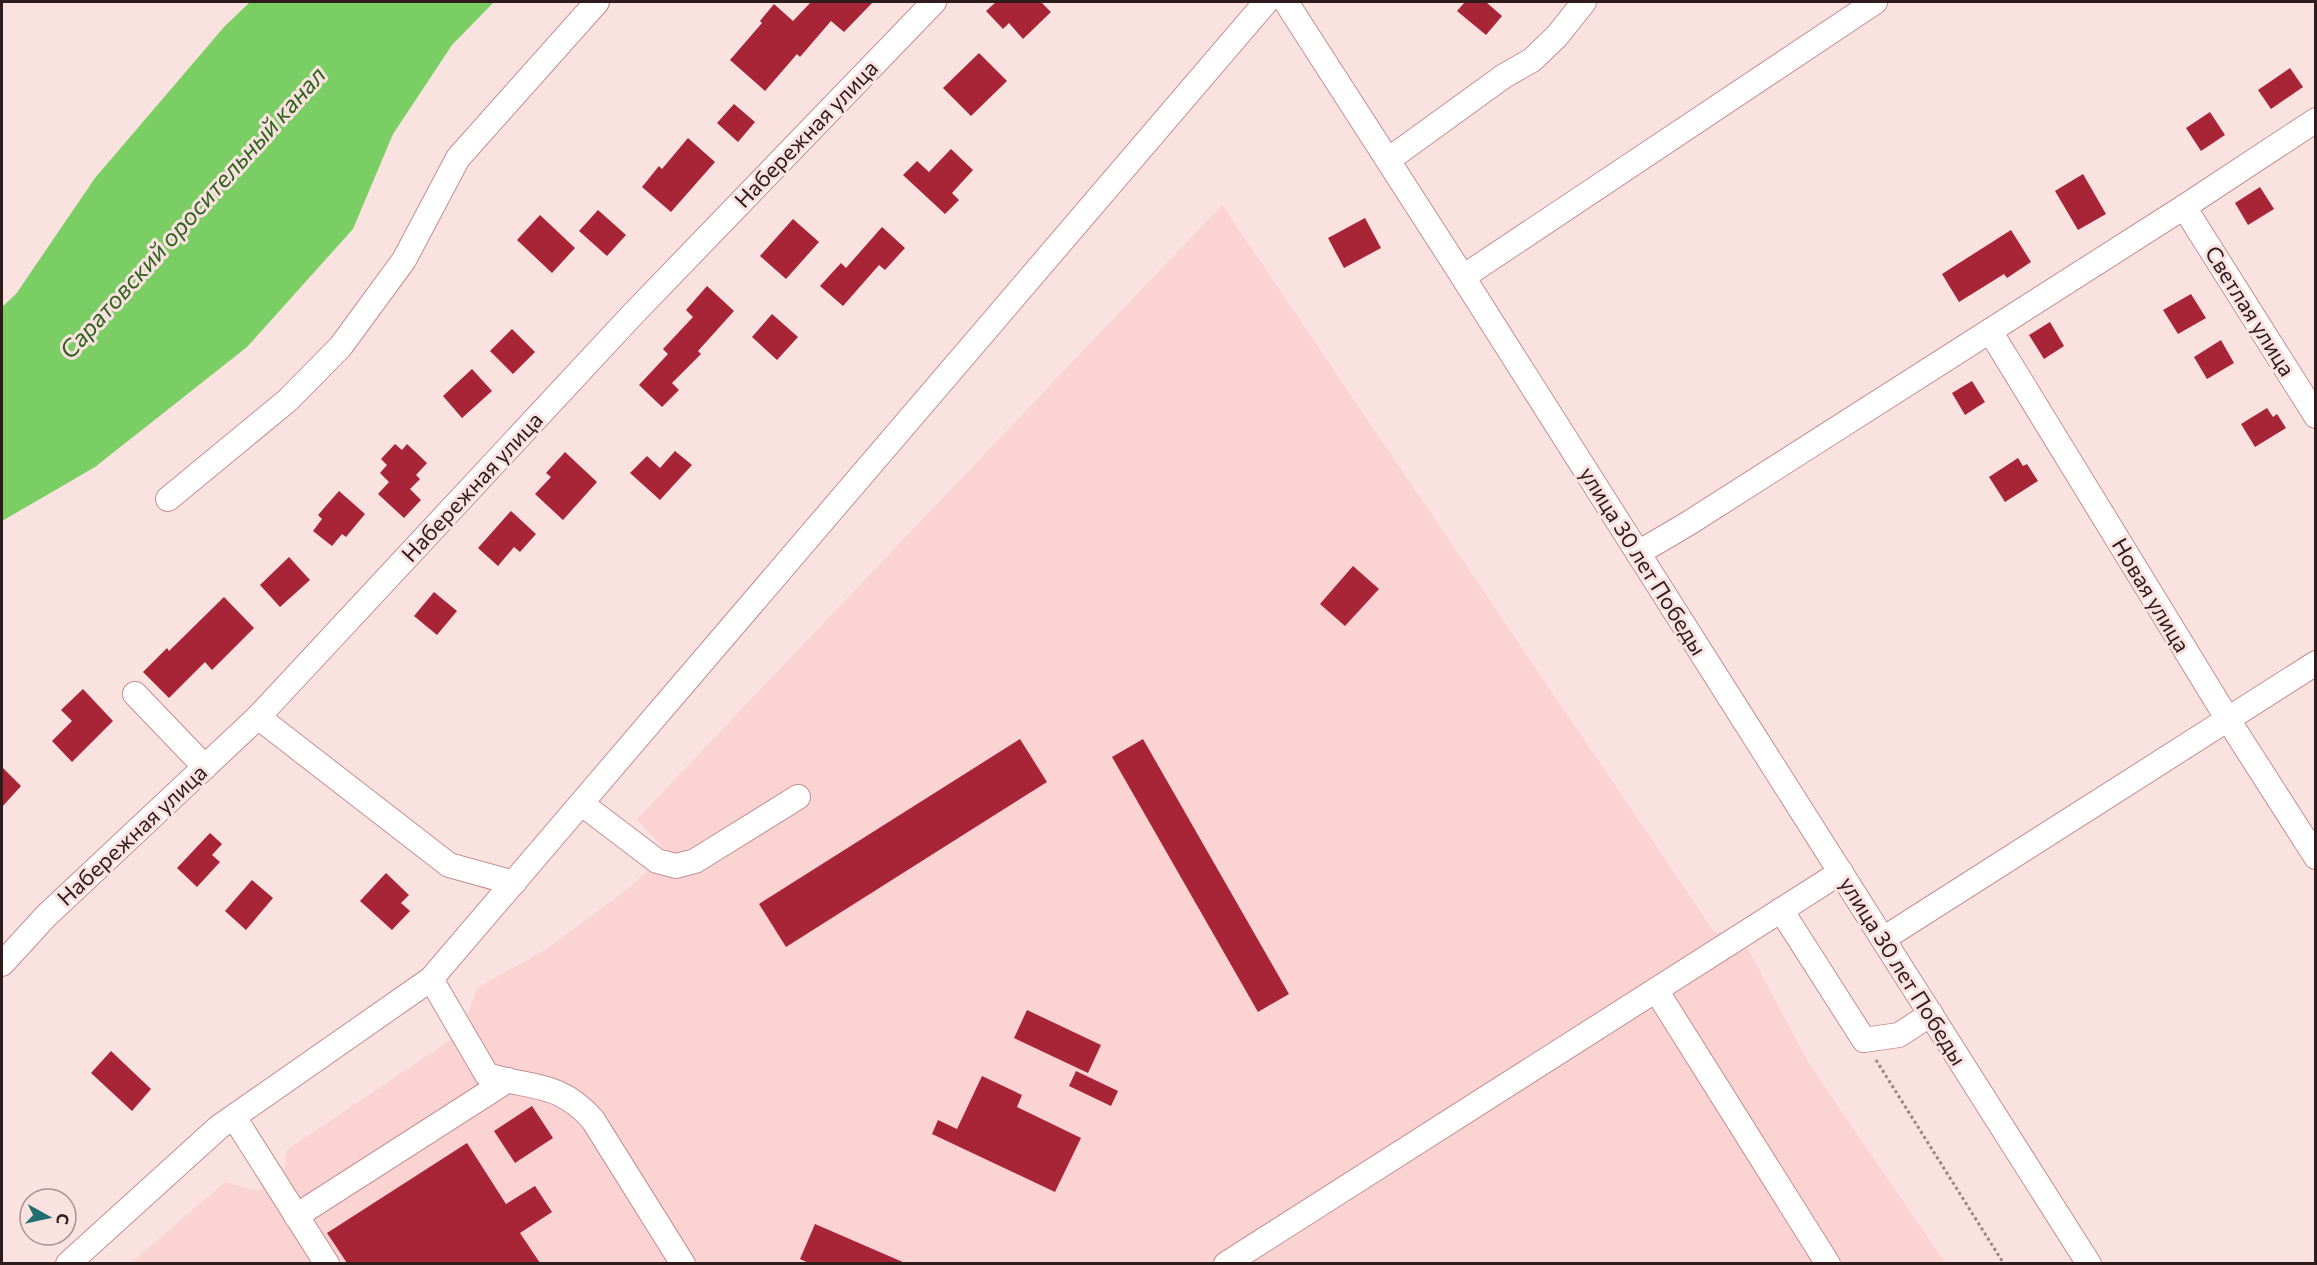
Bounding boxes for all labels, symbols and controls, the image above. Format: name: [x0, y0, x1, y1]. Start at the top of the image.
street label: Набережная улица: [728, 54, 883, 213]
water label: Саратовский оросительный канал: [53, 60, 331, 364]
street label: Светлая улица: [2200, 241, 2301, 381]
street label: Набережная улица: [395, 406, 548, 567]
street label: улица 30 лет Победы: [1574, 461, 1713, 660]
street label: Новая улица: [2107, 533, 2196, 657]
street label: Набережная улица: [51, 758, 212, 911]
street label: улица 30 лет Победы: [1834, 871, 1973, 1070]
north arrow: [18, 1187, 78, 1247]
text: С: [53, 1212, 74, 1226]

